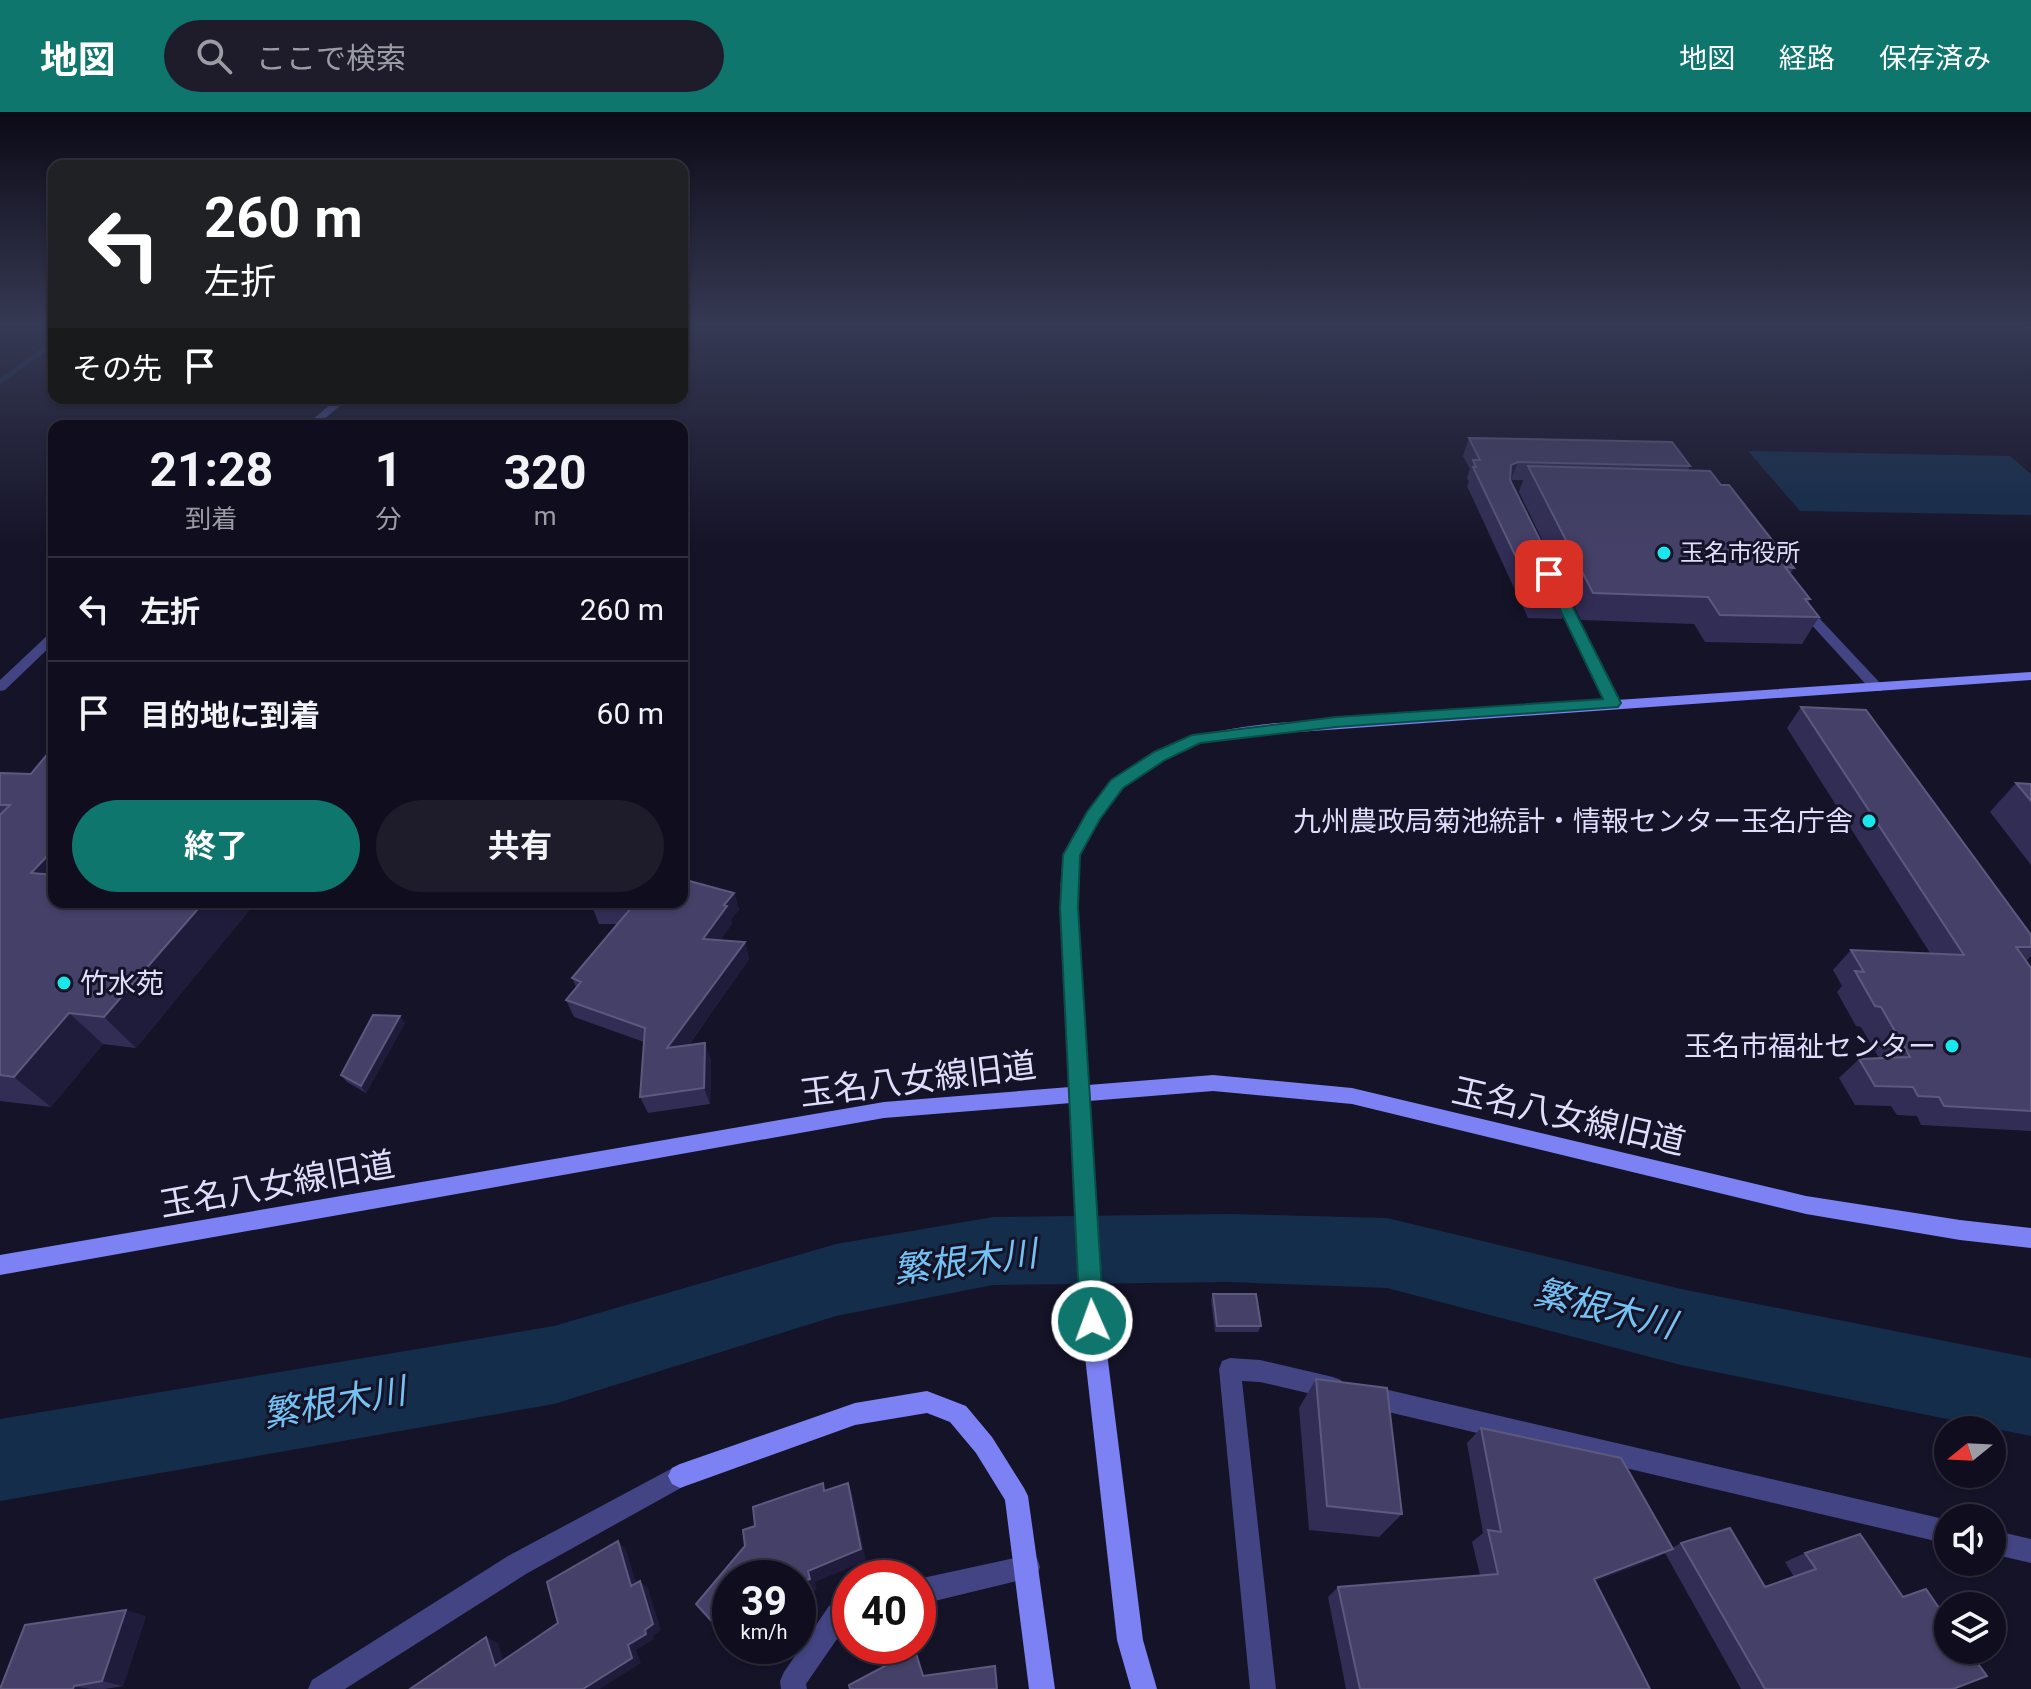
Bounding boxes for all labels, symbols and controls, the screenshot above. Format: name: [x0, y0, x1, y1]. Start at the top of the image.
search box: [164, 20, 724, 92]
icon: search: [192, 34, 236, 78]
text: 地図: [40, 38, 116, 82]
text: ここで検索: [256, 41, 406, 76]
text: 地図: [1679, 42, 1735, 75]
text: 経路: [1779, 42, 1835, 75]
text: 保存済み: [1879, 42, 1991, 75]
text: 260 m: [204, 185, 363, 251]
icon: left: [72, 192, 176, 296]
text: 左折: [204, 261, 276, 303]
icon: arrive: [178, 344, 222, 388]
text: その先: [72, 351, 162, 386]
text: 21:28: [150, 441, 273, 498]
text: 1: [375, 441, 402, 498]
text: 320: [504, 444, 586, 501]
text: m: [534, 501, 557, 531]
text: 到着: [185, 504, 237, 534]
text: 分: [376, 504, 402, 534]
place label: 玉名市役所: [1680, 539, 1800, 567]
pin: [1515, 540, 1583, 608]
marker: 玉名市役所: [1655, 544, 1673, 562]
icon: arrive: [1527, 552, 1571, 596]
icon: left: [72, 587, 116, 631]
text: 260 m: [580, 592, 664, 627]
text: 左折: [140, 594, 200, 629]
icon: arrive: [72, 691, 116, 735]
text: 60 m: [597, 696, 664, 731]
text: 目的地に到着: [140, 698, 320, 733]
button: 終了: [72, 800, 360, 892]
button: 共有: [376, 800, 664, 892]
place label: 九州農政局菊池統計・情報センター玉名庁舎: [1293, 805, 1853, 838]
marker: 九州農政局菊池統計・情報センター玉名庁舎: [1860, 812, 1878, 830]
place label: 竹水苑: [80, 967, 164, 1000]
marker: 竹水苑: [55, 974, 73, 992]
place label: 玉名市福祉センター: [1684, 1030, 1936, 1063]
marker: 玉名市福祉センター: [1943, 1037, 1961, 1055]
street label: 玉名八女線旧道: [797, 1045, 1039, 1113]
street label: 玉名八女線旧道: [1449, 1070, 1689, 1162]
street label: 玉名八女線旧道: [156, 1144, 398, 1224]
water label: 繁根木川: [891, 1232, 1043, 1292]
water label: 繁根木川: [1530, 1271, 1684, 1348]
position arrow: [1050, 1279, 1134, 1363]
water label: 繁根木川: [260, 1369, 413, 1436]
north arrow: [1934, 1416, 2006, 1488]
map controls: [1934, 1416, 2006, 1664]
button: sound: [1934, 1504, 2006, 1576]
speed limit sign: 40: [832, 1560, 936, 1664]
text: 39: [741, 1578, 787, 1625]
button: layers: [1934, 1592, 2006, 1664]
text: km/h: [741, 1620, 787, 1644]

